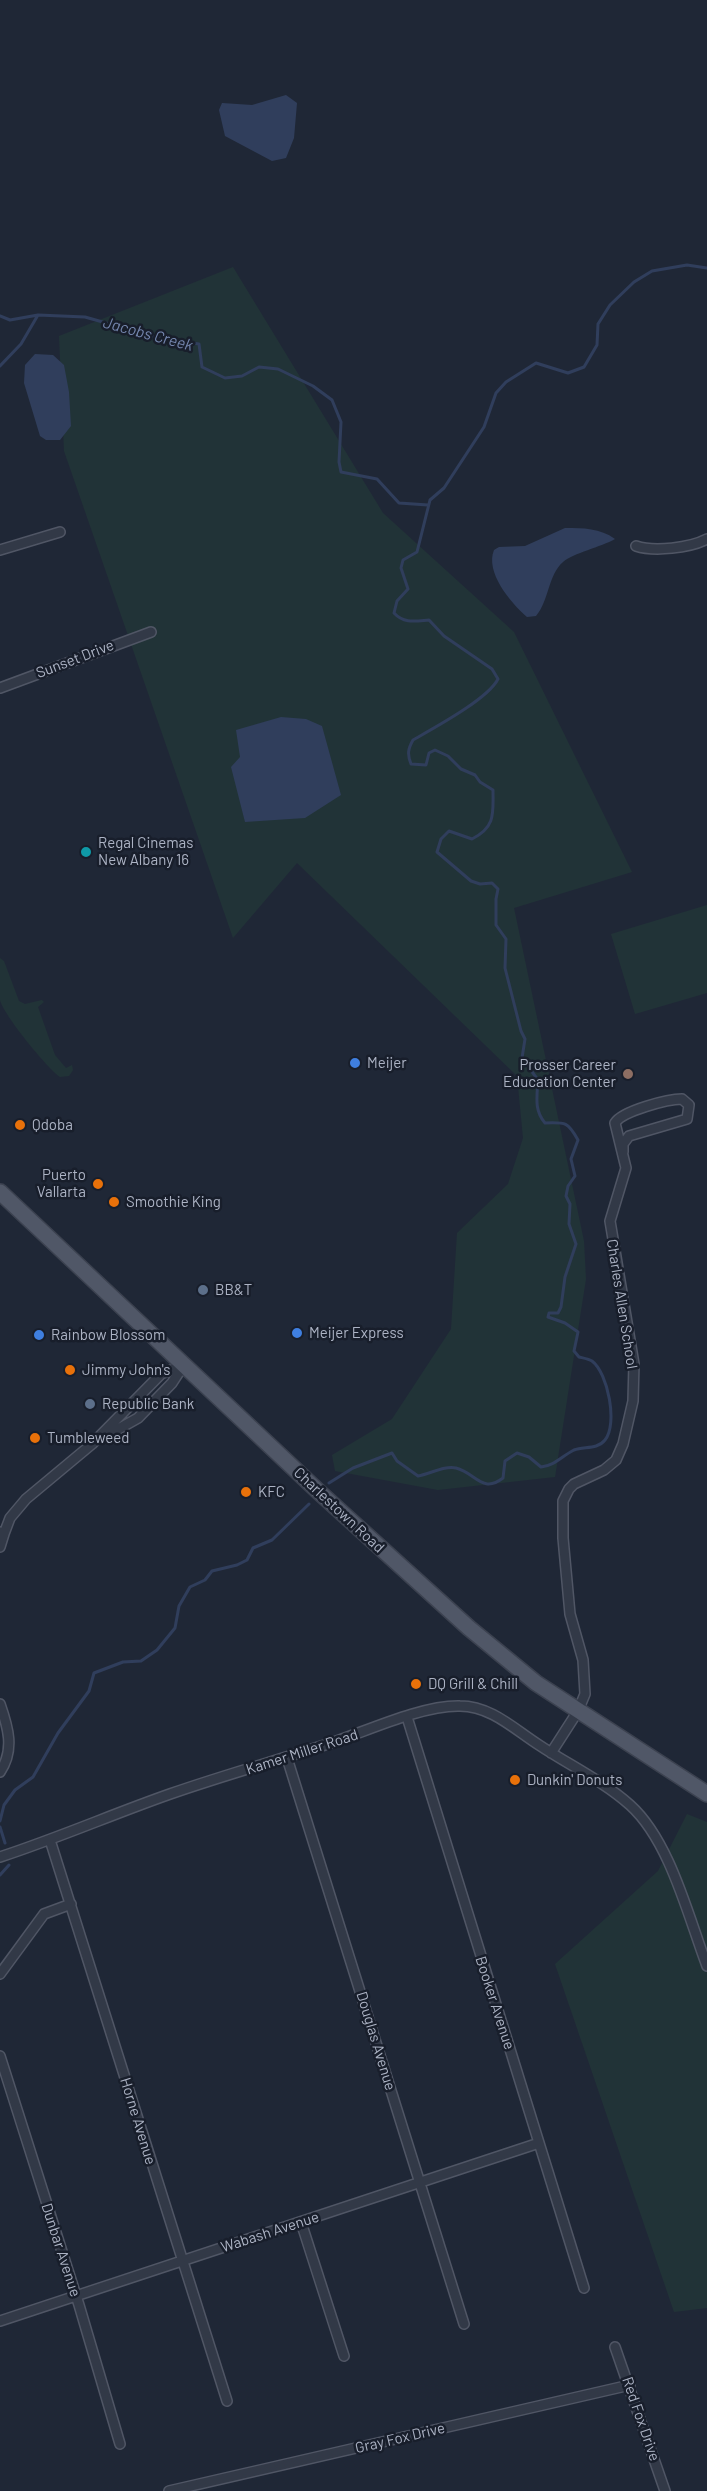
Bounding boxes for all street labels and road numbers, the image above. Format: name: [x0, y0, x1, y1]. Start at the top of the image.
street label: Sunset Drive: [34, 636, 116, 682]
street label: Charles Allen School: [603, 1238, 641, 1370]
street label: Charlestown Road: [290, 1464, 388, 1556]
street label: Kamer Miller Road: [244, 1725, 360, 1779]
street label: Booker Avenue: [471, 1954, 519, 2052]
street label: Douglas Avenue: [352, 1989, 400, 2093]
street label: Horne Avenue: [116, 2075, 160, 2167]
street label: Dunbar Avenue: [37, 2201, 85, 2299]
street label: Wabash Avenue: [219, 2208, 321, 2256]
street label: Red Fox Drive: [618, 2375, 664, 2463]
street label: Gray Fox Drive: [353, 2419, 447, 2457]

